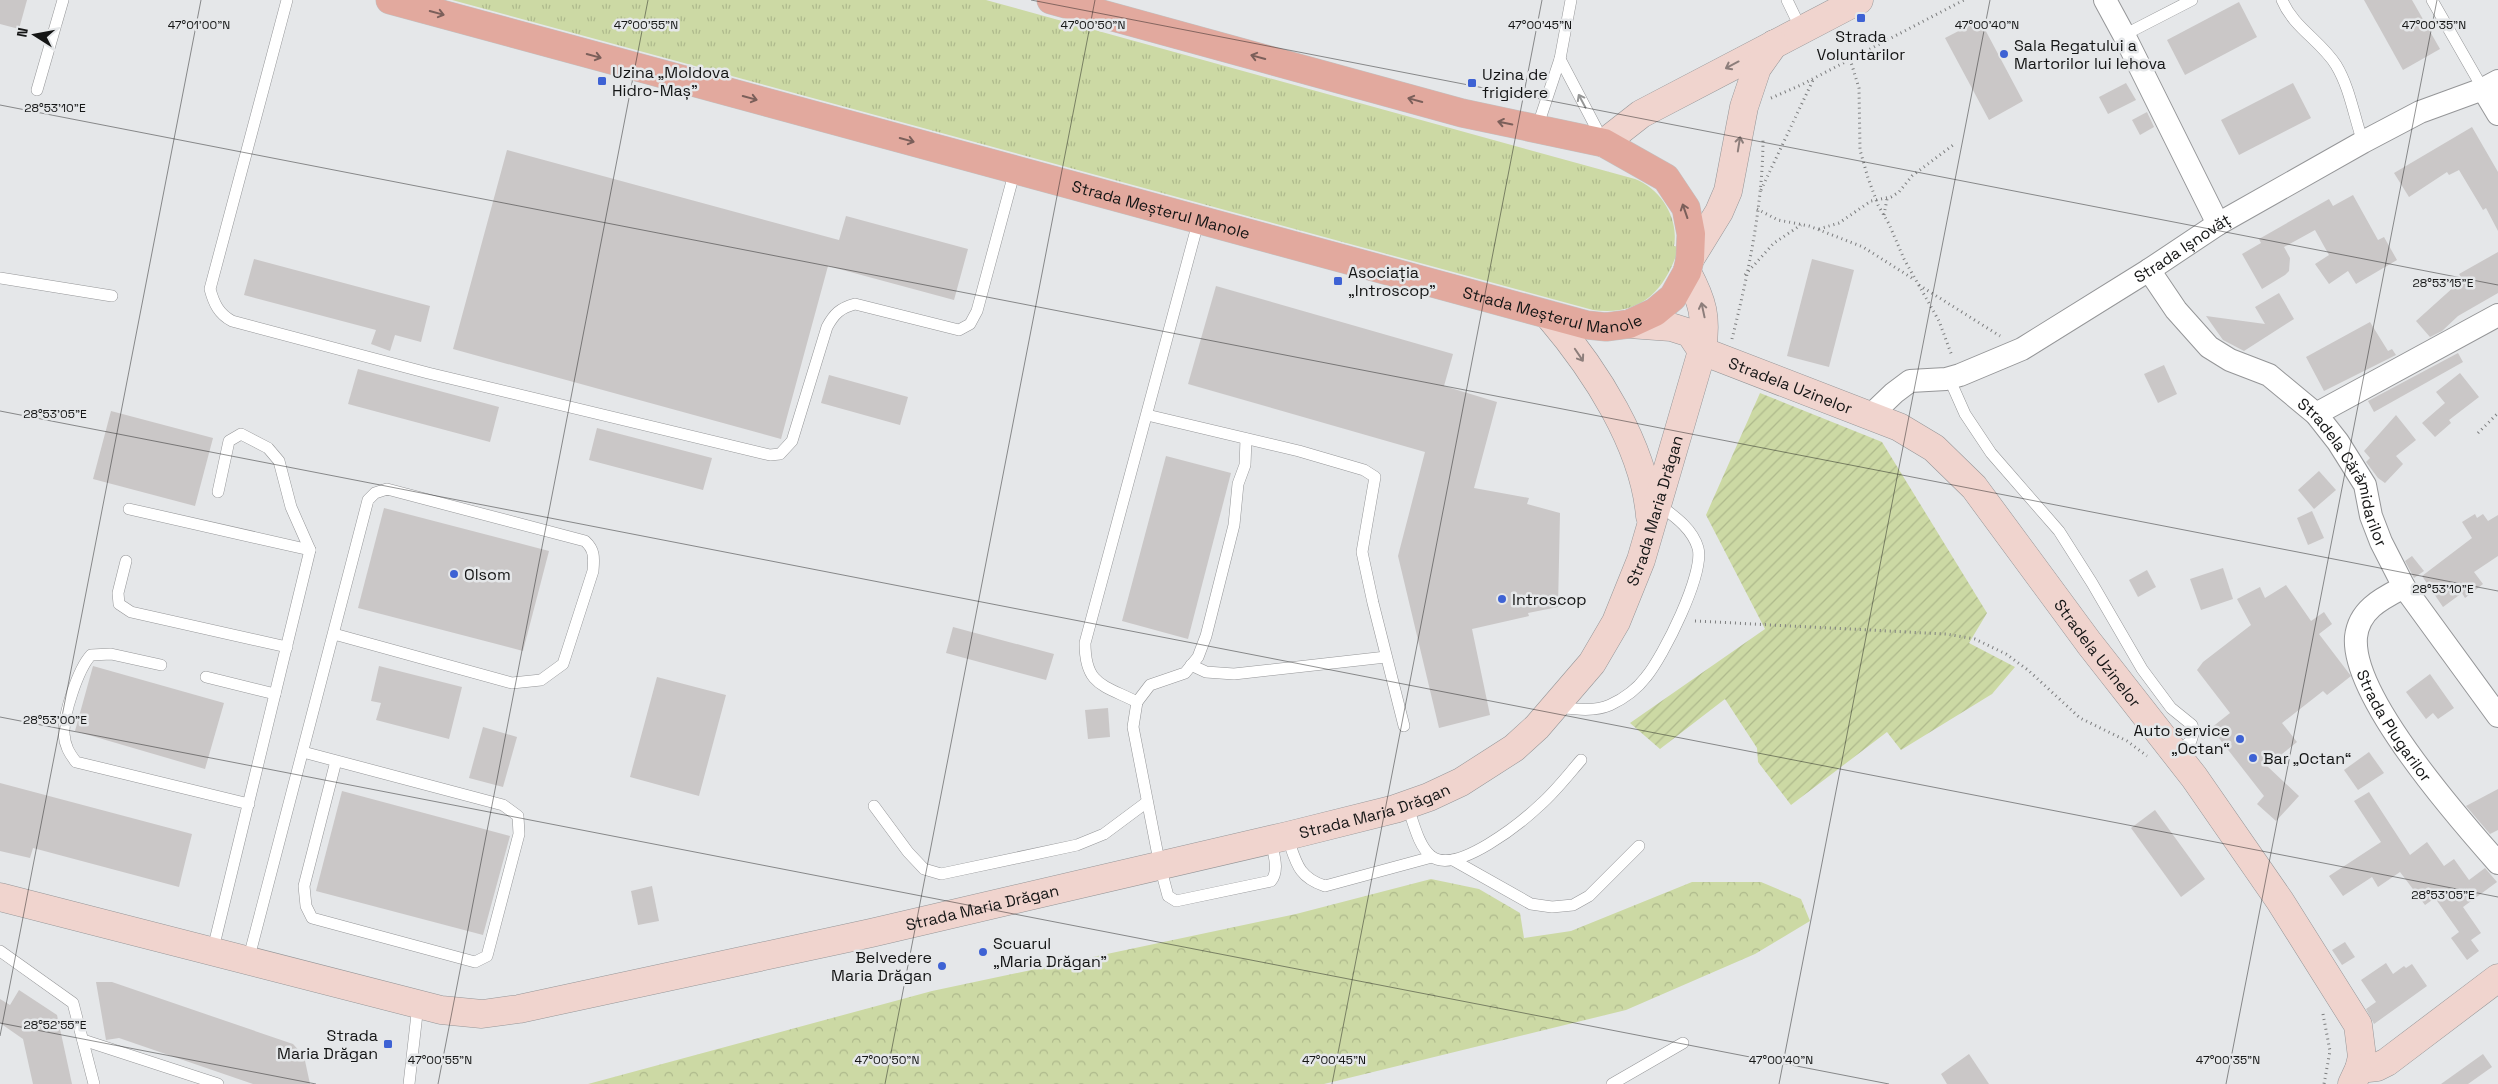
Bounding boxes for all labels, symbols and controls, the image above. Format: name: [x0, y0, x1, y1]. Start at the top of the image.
one-way arrow: [428, 9, 444, 18]
north arrow: [10, 10, 60, 60]
marker: Strada Voluntarilor: [1855, 12, 1867, 24]
text: 47°01'00"N: [168, 17, 230, 33]
text: 47°00'55"N: [614, 17, 678, 33]
text: 47°00'50"N: [1061, 17, 1125, 33]
text: 47°00'45"N: [1508, 17, 1572, 33]
text: 47°00'40"N: [1955, 17, 2019, 33]
text: 47°00'35"N: [2402, 17, 2466, 33]
text: N: [13, 26, 32, 39]
place label: Strada Voluntarilor: [1817, 26, 1905, 65]
place label: Sala Regatului a Martorilor lui Iehova: [2014, 35, 2166, 74]
marker: Sala Regatului a Martorilor lui Iehova: [1998, 48, 2010, 60]
one-way arrow: [585, 51, 601, 61]
one-way arrow: [1251, 51, 1267, 61]
one-way arrow: [1725, 61, 1740, 71]
place label: Uzina „Moldova Hidro-Maș”: [612, 62, 729, 101]
place label: Uzina de frigidere: [1482, 64, 1548, 103]
marker: Uzina „Moldova Hidro-Maș”: [596, 75, 608, 87]
marker: Uzina de frigidere: [1466, 77, 1478, 89]
one-way arrow: [742, 94, 758, 103]
one-way arrow: [1407, 94, 1423, 104]
one-way arrow: [1577, 94, 1586, 109]
text: 28°53'10"E: [24, 100, 86, 116]
one-way arrow: [1497, 117, 1513, 127]
one-way arrow: [899, 136, 915, 146]
one-way arrow: [1734, 136, 1744, 152]
street label: Strada Meșterul Manole: [1070, 175, 1253, 244]
one-way arrow: [1680, 203, 1690, 219]
street label: Strada Ișnovăț: [2130, 209, 2234, 287]
place label: Asociația „Introscop”: [1348, 262, 1436, 301]
marker: Asociația „Introscop”: [1332, 275, 1344, 287]
text: 28°53'15"E: [2413, 275, 2474, 291]
street label: Strada Meșterul Manole: [1461, 281, 1645, 338]
one-way arrow: [1698, 302, 1707, 318]
one-way arrow: [1575, 347, 1585, 361]
street label: Stradela Uzinelor: [1726, 352, 1856, 419]
street label: Stradela Cărămidarilor: [2293, 393, 2392, 550]
text: 28°53'05"E: [23, 406, 87, 422]
street label: Strada Maria Drăgan: [1621, 433, 1687, 589]
place label: Olsom: [464, 564, 511, 585]
marker: Olsom: [448, 568, 460, 580]
text: 28°53'10"E: [2412, 581, 2474, 597]
place label: Introscop: [1512, 589, 1587, 610]
marker: Introscop: [1496, 593, 1508, 605]
street label: Stradela Uzinelor: [2050, 595, 2146, 712]
street label: Strada Plugarilor: [2352, 667, 2437, 786]
text: 28°53'00"E: [23, 712, 87, 728]
place label: Auto service „Octan“: [2134, 720, 2230, 759]
marker: Auto service „Octan“: [2234, 733, 2246, 745]
place label: Bar „Octan“: [2263, 748, 2351, 769]
marker: Bar „Octan“: [2247, 752, 2259, 764]
street label: Strada Maria Drăgan: [1297, 778, 1453, 843]
street label: Strada Maria Drăgan: [904, 879, 1061, 935]
text: 28°53'05"E: [2411, 887, 2475, 903]
place label: Scuarul „Maria Drăgan”: [993, 933, 1107, 972]
marker: Scuarul „Maria Drăgan”: [977, 946, 989, 958]
place label: Belvedere Maria Drăgan: [831, 947, 932, 986]
marker: Belvedere Maria Drăgan: [936, 960, 948, 972]
text: 28°52'55"E: [24, 1017, 87, 1033]
place label: Strada Maria Drăgan: [277, 1025, 378, 1064]
marker: Strada Maria Drăgan: [382, 1038, 394, 1050]
text: 47°00'55"N: [408, 1052, 472, 1068]
text: 47°00'50"N: [855, 1052, 919, 1068]
text: 47°00'45"N: [1302, 1052, 1366, 1068]
text: 47°00'40"N: [1749, 1052, 1813, 1068]
text: 47°00'35"N: [2196, 1052, 2260, 1068]

